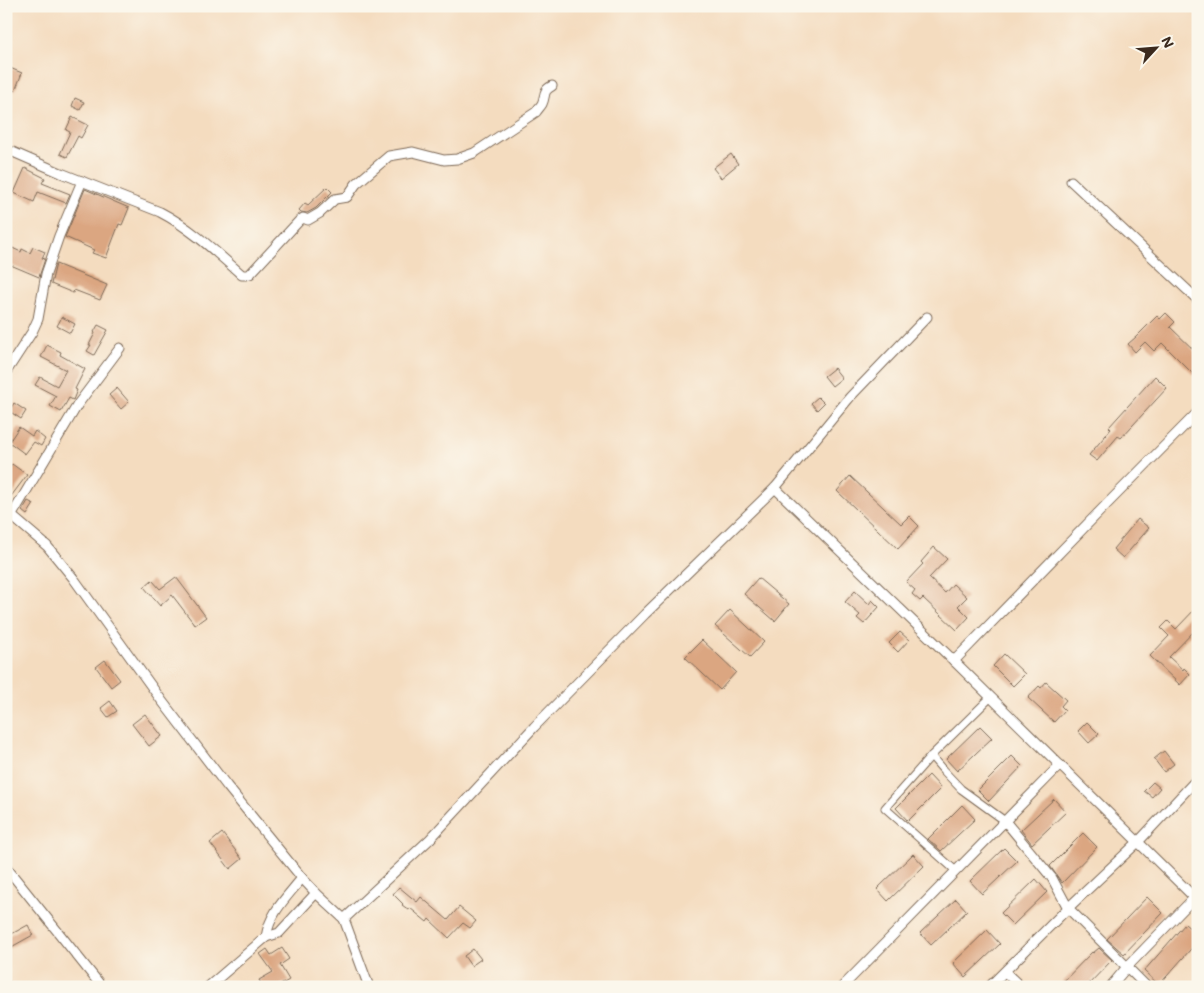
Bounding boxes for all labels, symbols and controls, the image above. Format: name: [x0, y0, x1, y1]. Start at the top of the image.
north arrow: [1132, 22, 1182, 72]
text: N: [1157, 33, 1179, 51]

